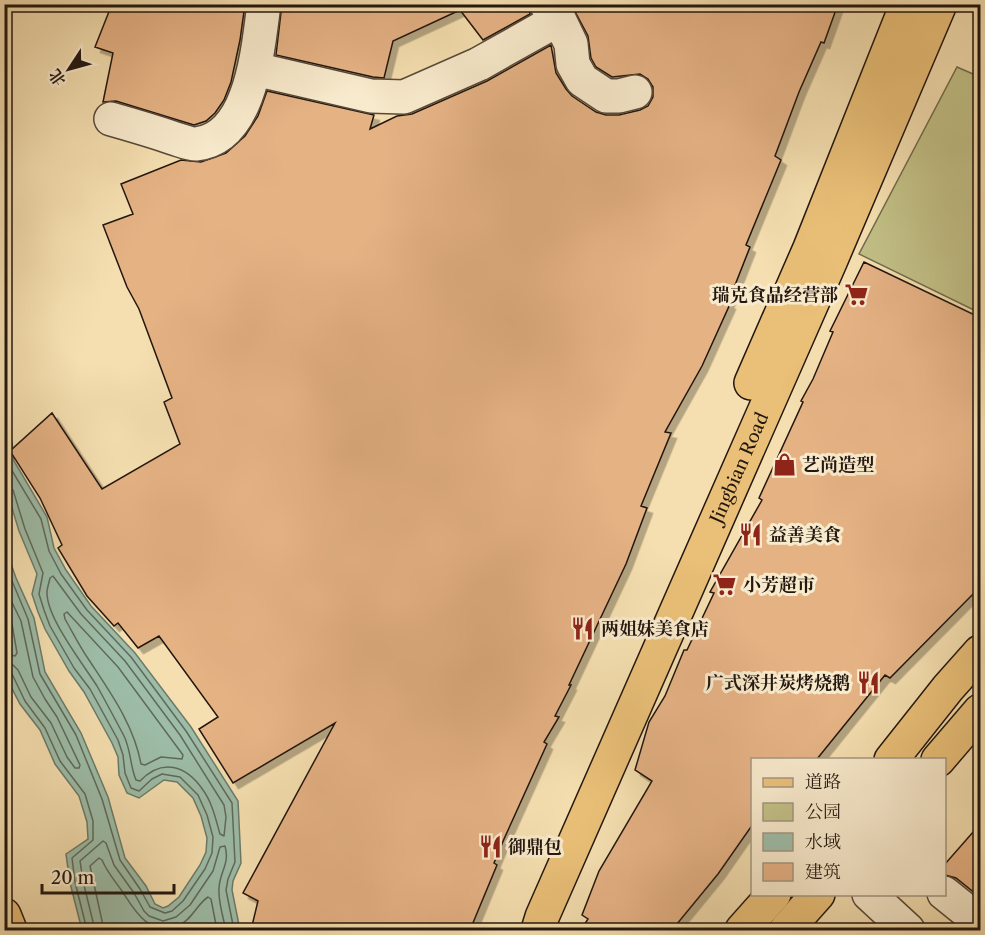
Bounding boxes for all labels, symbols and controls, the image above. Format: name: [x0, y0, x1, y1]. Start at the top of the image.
north arrow: [39, 39, 99, 99]
text: 北: [44, 65, 70, 90]
supermarket icon: 瑞克食品经营部: [843, 282, 869, 308]
place label: 瑞克食品经营部: [712, 284, 838, 306]
street label: Jingbian Road: [704, 409, 773, 530]
shop icon: 艺尚造型: [771, 452, 797, 478]
place label: 艺尚造型: [802, 454, 874, 476]
restaurant icon: 益善美食: [738, 522, 764, 548]
place label: 益善美食: [769, 524, 841, 546]
supermarket icon: 小芳超市: [712, 572, 738, 598]
place label: 小芳超市: [743, 574, 815, 596]
restaurant icon: 两姐妹美食店: [570, 616, 596, 642]
place label: 两姐妹美食店: [601, 618, 709, 640]
restaurant icon: 广式深井炭烤烧鹅: [855, 670, 881, 696]
place label: 广式深井炭烤烧鹅: [706, 672, 850, 694]
legend: [751, 758, 946, 896]
text: 道路: [805, 771, 841, 793]
text: 公园: [805, 801, 841, 823]
text: 水域: [805, 831, 841, 853]
restaurant icon: 御鼎包: [477, 834, 503, 860]
place label: 御鼎包: [508, 836, 562, 858]
scale bar: [42, 857, 174, 895]
text: 建筑: [805, 861, 841, 883]
text: 20 m: [51, 867, 95, 889]

